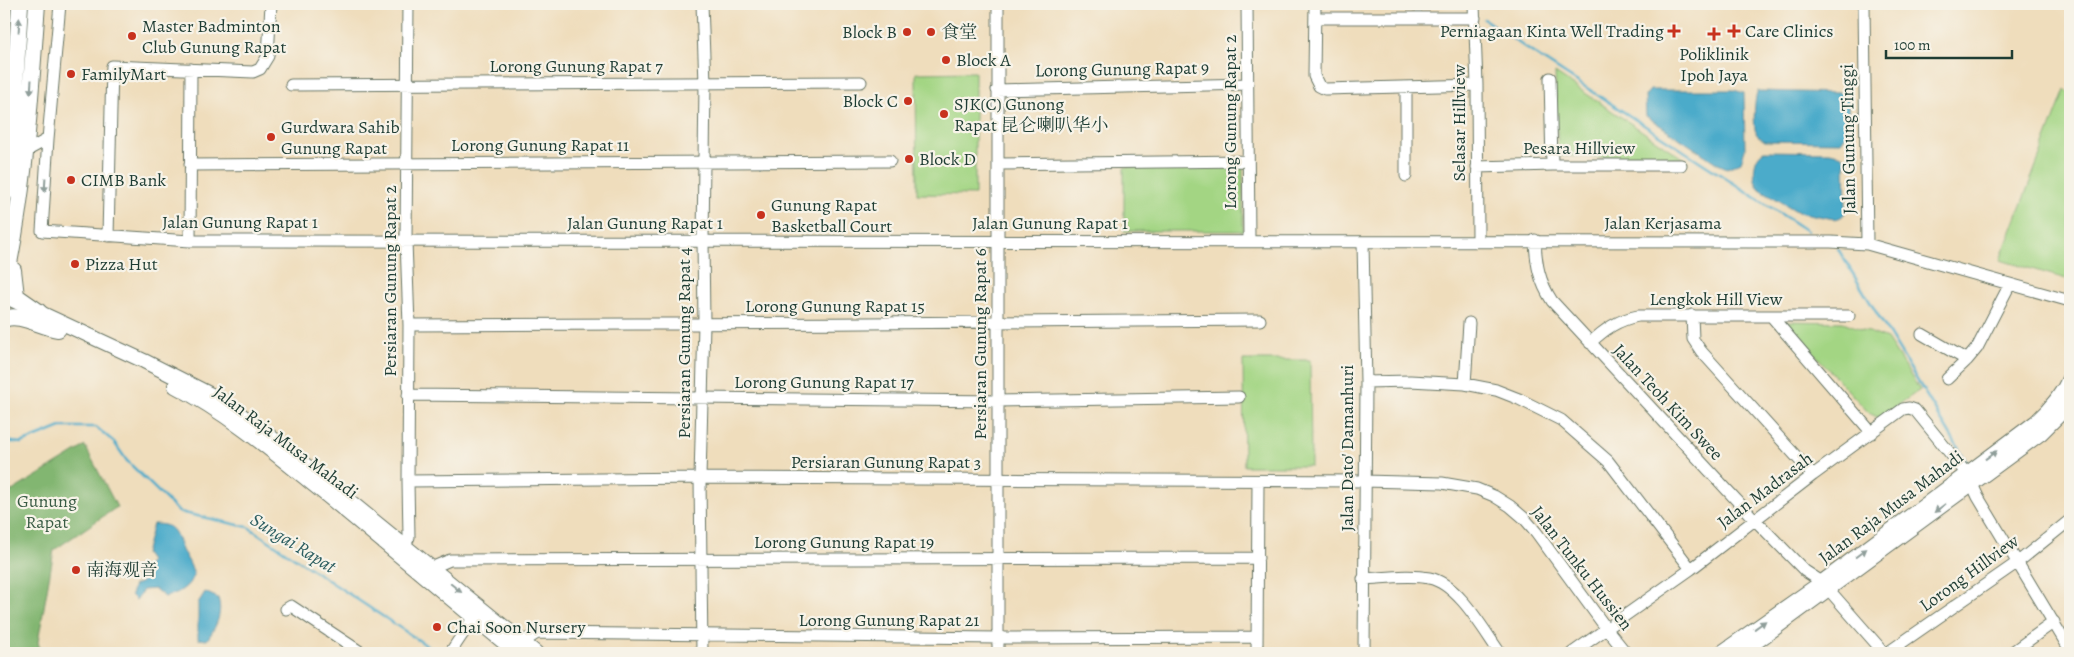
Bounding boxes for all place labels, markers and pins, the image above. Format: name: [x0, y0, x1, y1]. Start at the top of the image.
place label: Master Badminton Club Gunung Rapat: [142, 14, 286, 59]
place label: Perniagaan Kinta Well Trading: [1440, 19, 1664, 43]
place label: Care Clinics: [1745, 19, 1834, 43]
place label: Block B: [842, 20, 897, 44]
place label: 食堂: [941, 20, 977, 44]
marker: Care Clinics: [1727, 24, 1741, 38]
marker: Perniagaan Kinta Well Trading: [1668, 25, 1680, 37]
marker: Block B: [901, 26, 913, 38]
marker: 食堂: [925, 26, 937, 38]
marker: Poliklinik Ipoh Jaya: [1707, 27, 1721, 41]
marker: Master Badminton Club Gunung Rapat: [126, 30, 138, 42]
place label: Poliklinik Ipoh Jaya: [1679, 42, 1749, 87]
place label: Block A: [956, 48, 1011, 72]
marker: Block A: [940, 54, 952, 66]
place label: FamilyMart: [81, 62, 166, 86]
marker: FamilyMart: [65, 68, 77, 80]
place label: Block C: [842, 89, 898, 113]
place label: SJK(C) Gunong Rapat 昆仑喇叭华小: [954, 92, 1108, 137]
marker: Block C: [902, 95, 914, 107]
marker: SJK(C) Gunong Rapat 昆仑喇叭华小: [938, 108, 950, 120]
place label: Gurdwara Sahib Gunung Rapat: [281, 115, 400, 160]
marker: Gurdwara Sahib Gunung Rapat: [265, 131, 277, 143]
place label: Block D: [919, 147, 976, 171]
marker: Block D: [903, 153, 915, 165]
place label: CIMB Bank: [81, 168, 166, 192]
marker: CIMB Bank: [65, 174, 77, 186]
place label: Gunung Rapat Basketball Court: [771, 193, 892, 238]
marker: Gunung Rapat Basketball Court: [755, 209, 767, 221]
place label: Pizza Hut: [85, 252, 158, 276]
marker: Pizza Hut: [69, 258, 81, 270]
place label: 南海观音: [86, 558, 158, 582]
marker: 南海观音: [70, 564, 82, 576]
place label: Chai Soon Nursery: [447, 615, 586, 639]
marker: Chai Soon Nursery: [431, 621, 443, 633]

